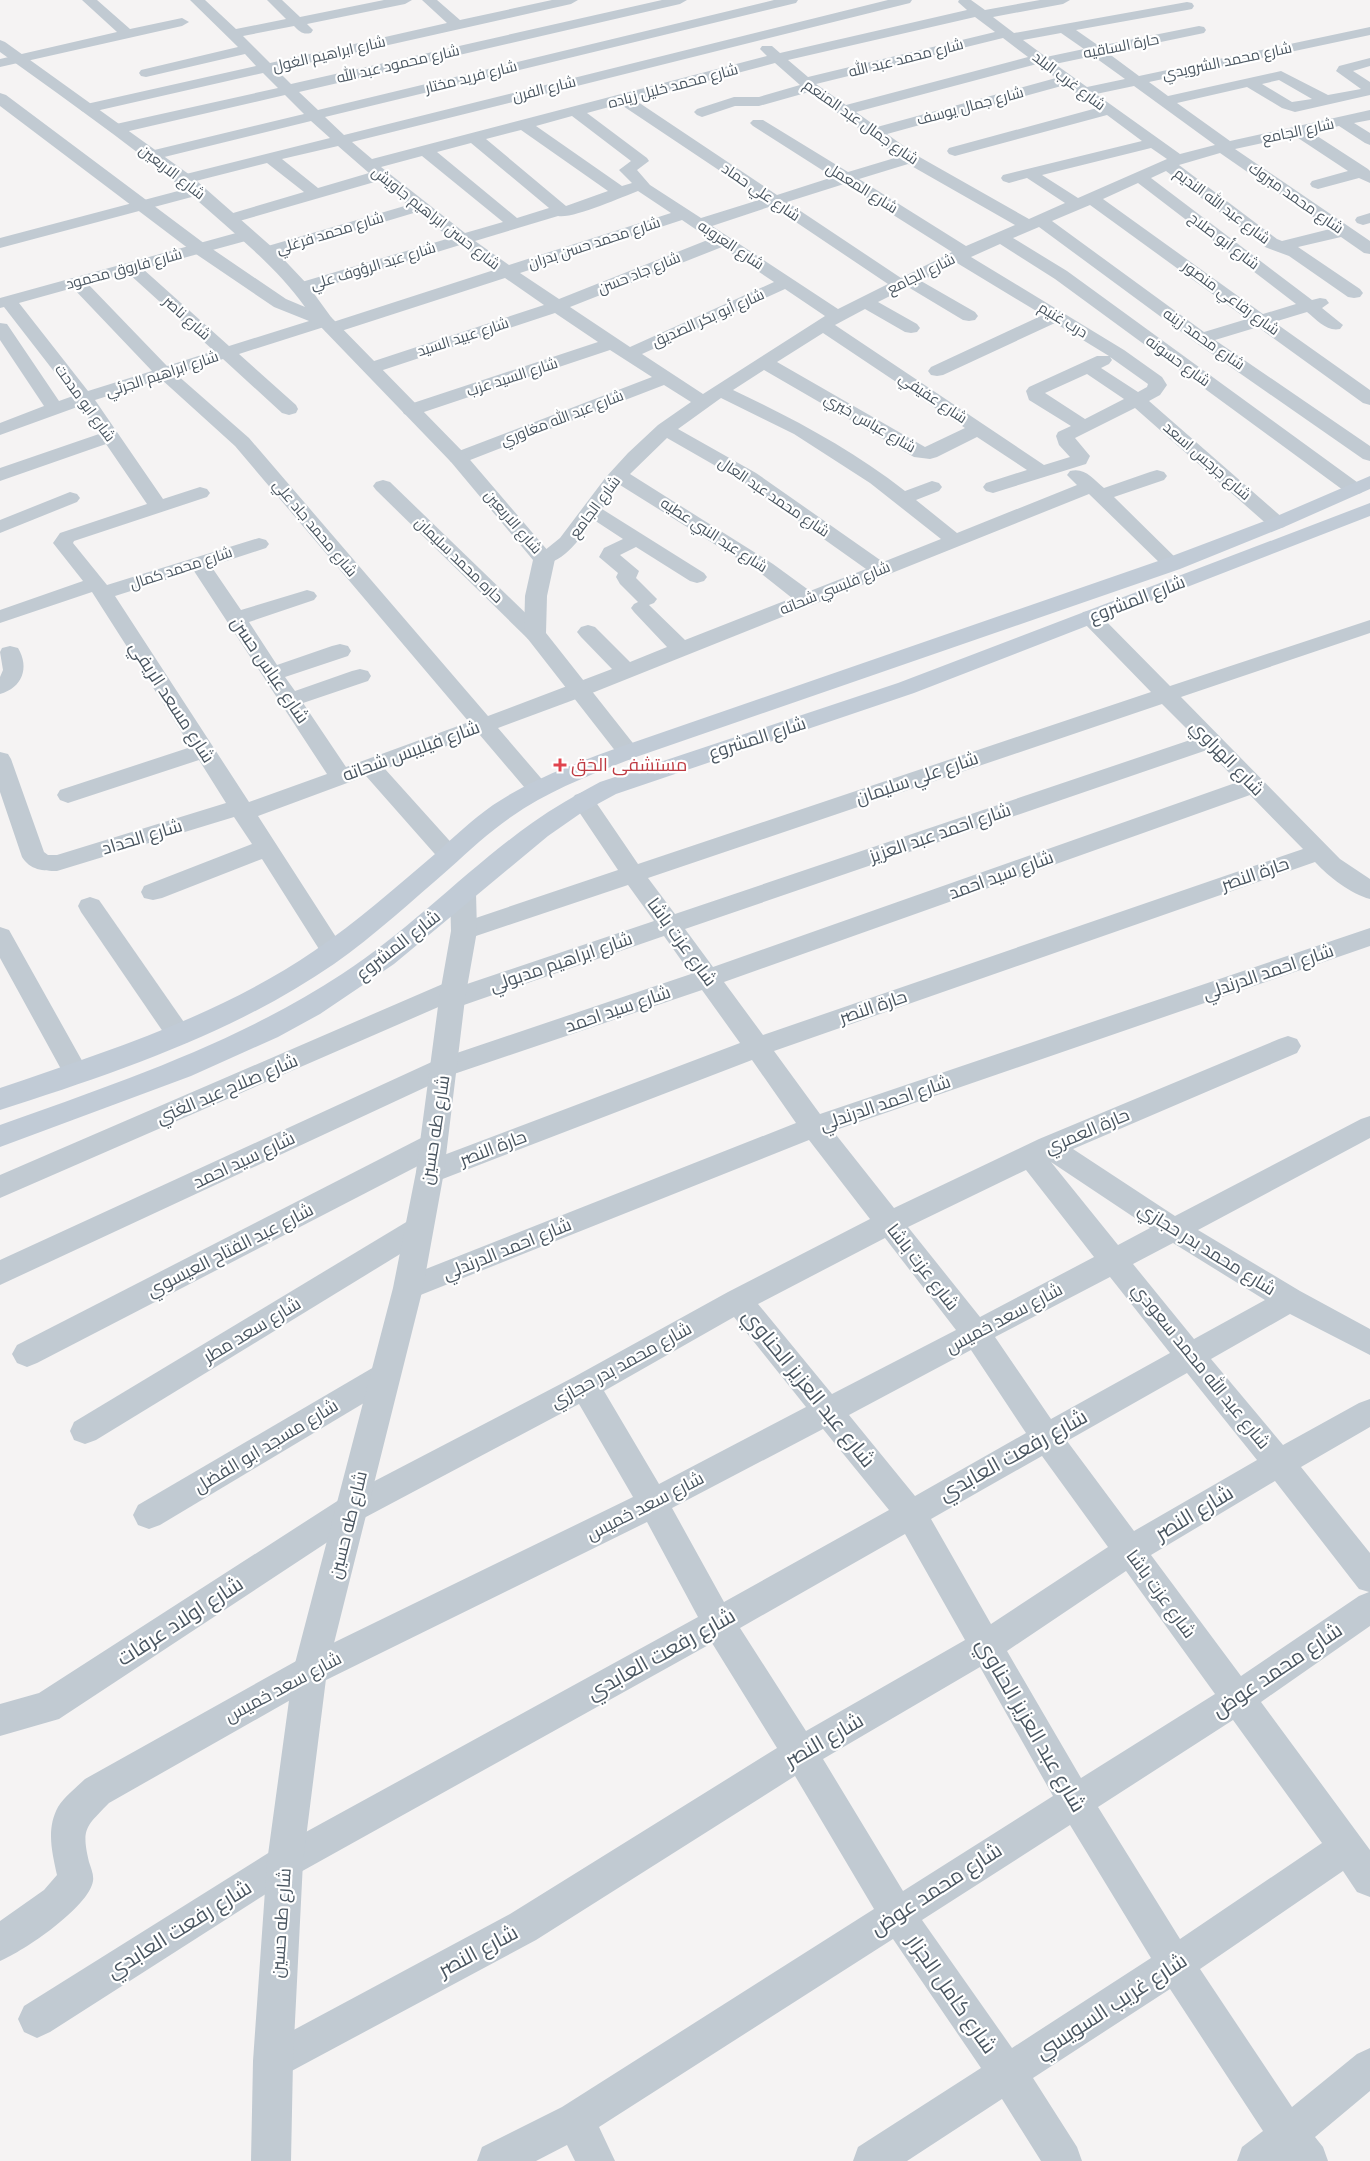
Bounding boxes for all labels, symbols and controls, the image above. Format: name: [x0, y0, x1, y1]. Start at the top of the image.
street label: حارة الساقيه: [1082, 30, 1160, 62]
street label: شارع ابراهيم الغول: [271, 32, 388, 78]
street label: شارع محمد عبد الله: [846, 34, 966, 83]
street label: شارع محمد الشرويدي: [1161, 38, 1294, 86]
street label: شارع محمود عبد الله: [335, 40, 462, 89]
street label: شارع غرب البلد: [1028, 48, 1109, 116]
street label: شارع فريد مختار: [422, 57, 520, 99]
street label: شارع محمد خليل زياده: [606, 60, 741, 114]
street label: شارع الفرن: [510, 72, 578, 108]
street label: شارع جمال عبد المنعم: [799, 76, 922, 170]
street label: شارع جمال يوسف: [915, 83, 1026, 131]
street label: شارع الجامع: [1260, 115, 1336, 149]
street label: شارع الاربعين: [134, 141, 209, 205]
street label: شارع علي حماد: [717, 159, 804, 227]
street label: شارع المعمل: [822, 159, 901, 219]
street label: شارع محمد مبروك: [1244, 159, 1347, 239]
street label: شارع حسن ابراهيم جاويش: [367, 162, 504, 275]
street label: شارع عبد الله النديم: [1169, 163, 1274, 250]
street label: شارع محمد فرغلي: [274, 208, 387, 261]
street label: شارع أبو صلاح: [1184, 208, 1264, 275]
street label: شارع محمد حسن بدران: [526, 213, 663, 275]
street label: شارع العروبه: [693, 216, 767, 275]
street label: شارع عبد الرؤوف علي: [308, 238, 439, 297]
street label: شارع فاروق محمود: [64, 245, 185, 295]
street label: شارع جاد حسن: [595, 248, 684, 300]
street label: شارع الجامع: [884, 250, 959, 300]
street label: شارع رفاعي منصور: [1177, 256, 1283, 342]
street label: شارع أبو بكر الصديق: [649, 284, 768, 353]
street label: شارع ناصر: [158, 291, 214, 345]
street label: درب غنيم: [1035, 298, 1091, 343]
street label: شارع محمد زينه: [1159, 304, 1248, 375]
street label: شارع عبيد السيد: [415, 314, 512, 362]
street label: شارع حسونه: [1141, 332, 1214, 392]
street label: شارع ابراهيم الجرئي: [103, 347, 222, 404]
street label: شارع السيد عزب: [464, 354, 561, 402]
street label: شارع ابو مدحت: [49, 361, 119, 446]
street label: شارع عفيفي: [894, 369, 971, 430]
street label: شارع عبد الله مغاوري: [498, 385, 627, 453]
street label: شارع عباس خيري: [820, 390, 919, 459]
street label: شارع جرجس اسعد: [1158, 418, 1254, 505]
street label: شارع محمد عبد العال: [714, 453, 833, 542]
street label: شارع الجامع: [566, 472, 626, 543]
street label: شارع محمد جاد علي: [267, 476, 361, 582]
street label: شارع الاربعين: [479, 486, 546, 559]
street label: شارع عبد النبي عطيه: [656, 494, 771, 579]
street label: حاره محمد سليمان: [411, 513, 507, 607]
street label: شارع محمد كمال: [127, 543, 235, 595]
street label: شارع فلبسي شحاته: [777, 558, 894, 621]
street label: شارع المشروع: [1086, 571, 1189, 628]
street label: شارع عباس حسن: [225, 612, 314, 728]
street label: شارع مسعد الريفي: [122, 637, 219, 768]
street label: شارع المشروع: [705, 712, 809, 765]
street label: شارع الهراوي: [1183, 715, 1269, 803]
street label: شارع فيليبس شحاته: [339, 716, 483, 787]
street label: شارع علي سليمان: [853, 747, 982, 812]
place label: مستشفى الحق: [571, 754, 687, 777]
marker: مستشفى الحق: [553, 758, 567, 772]
street label: شارع احمد عبد العزيز: [865, 798, 1014, 869]
street label: شارع الحداد: [99, 814, 185, 861]
street label: شارع سيد احمد: [946, 846, 1057, 905]
street label: حارة النصر: [1217, 852, 1292, 896]
street label: شارع عزت باشا: [642, 893, 721, 991]
street label: شارع المشروع: [351, 905, 445, 986]
street label: شارع ابراهيم مدبولي: [487, 927, 636, 1000]
street label: شارع احمد الدرندلي: [1200, 939, 1337, 1008]
street label: شارع سيد احمد: [562, 981, 674, 1038]
street label: حارة النصر: [835, 985, 910, 1029]
street label: شارع صلاح عبد الغني: [153, 1049, 302, 1132]
street label: شارع احمد الدرندلي: [817, 1070, 954, 1139]
street label: شارع طه حسين: [415, 1074, 455, 1186]
street label: حارة العمري: [1041, 1103, 1134, 1161]
street label: حارة النصر: [455, 1125, 530, 1171]
street label: شارع سيد احمد: [190, 1127, 299, 1194]
street label: شارع عبد الفتاح العيسوي: [143, 1198, 318, 1304]
street label: شارع محمد بدر حجازي: [1133, 1198, 1280, 1303]
street label: شارع احمد الدرندلي: [439, 1213, 576, 1288]
street label: شارع عزت باشا: [882, 1219, 964, 1315]
street label: شارع سعد خميس: [942, 1278, 1067, 1359]
street label: شارع عبد الله محمد سعودي: [1125, 1278, 1275, 1455]
street label: شارع سعد مطر: [198, 1292, 305, 1369]
street label: شارع عبد العزيز الحناوي: [735, 1304, 880, 1475]
street label: شارع محمد بدر حجازي: [547, 1317, 697, 1416]
street label: شارع مسجد ابو الفضل: [190, 1394, 343, 1499]
street label: شارع رفعت العابدي: [935, 1404, 1093, 1509]
street label: شارع سعد خميس: [582, 1467, 708, 1546]
street label: شارع طه حسين: [324, 1469, 373, 1582]
street label: شارع النصر: [1150, 1480, 1238, 1548]
street label: شارع عزت باشا: [1121, 1545, 1200, 1643]
street label: شارع اولاد عرفات: [112, 1571, 249, 1672]
street label: شارع رفعت العابدي: [583, 1603, 741, 1708]
street label: شارع محمد عوض: [1207, 1618, 1348, 1724]
street label: شارع عبد العزيز الحناوي: [968, 1634, 1091, 1818]
street label: شارع سعد خميس: [221, 1647, 346, 1728]
street label: شارع النصر: [780, 1708, 869, 1774]
street label: شارع محمد عوض: [866, 1838, 1007, 1942]
street label: شارع طه حسين: [266, 1867, 297, 1979]
street label: شارع رفعت العابدي: [102, 1875, 258, 1987]
street label: شارع النصر: [433, 1920, 523, 1984]
street label: شارع كامل الجزار: [900, 1929, 1002, 2059]
street label: شارع غريب السويسي: [1031, 1948, 1193, 2066]

